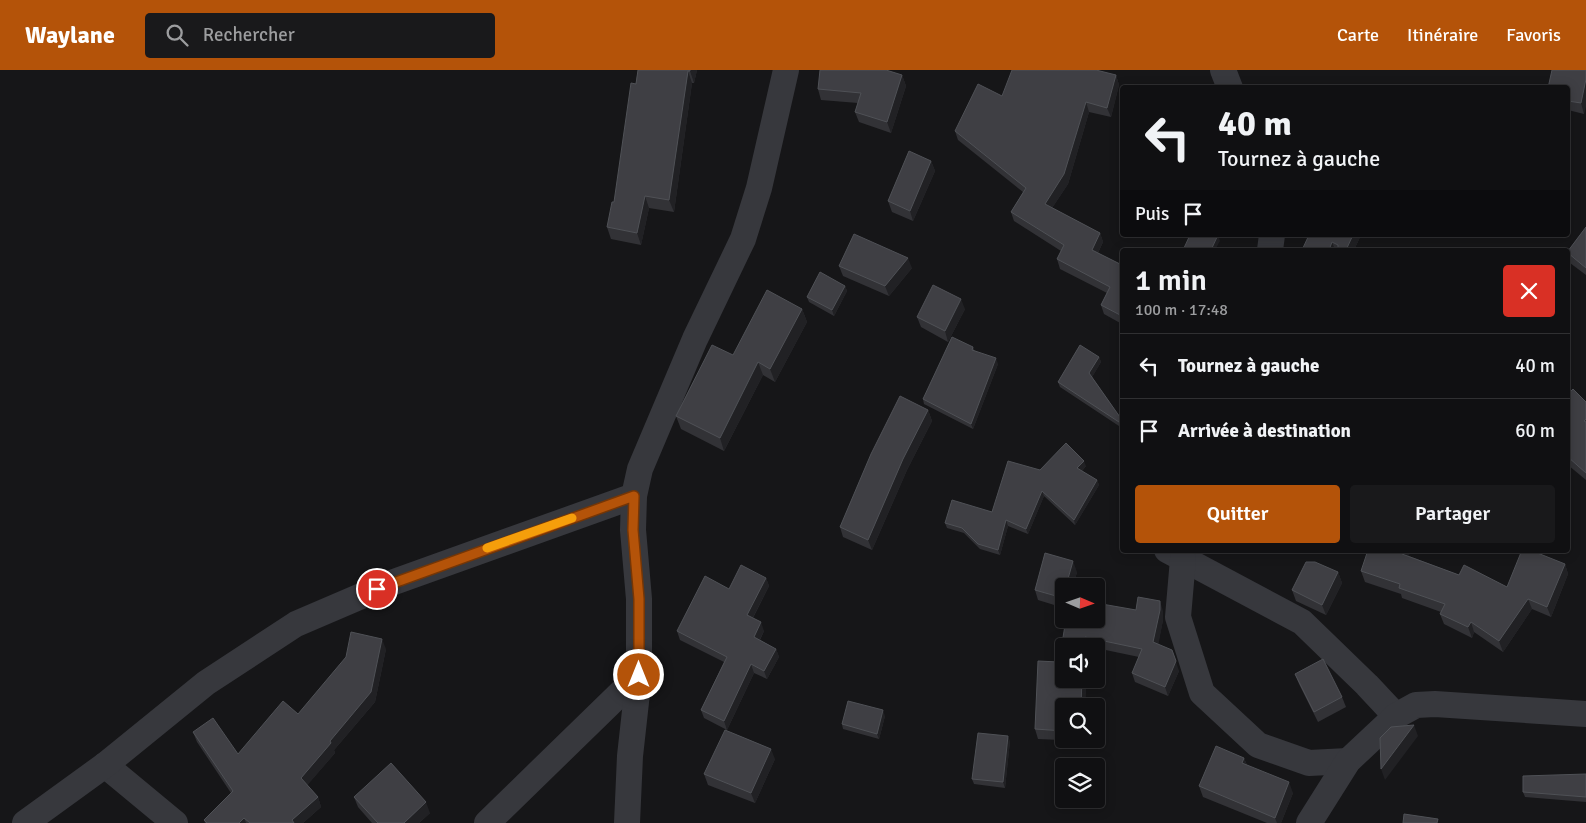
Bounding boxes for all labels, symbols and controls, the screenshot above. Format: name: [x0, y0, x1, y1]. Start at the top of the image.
search box: [145, 13, 495, 58]
text: Waylane: [25, 20, 115, 50]
icon: search: [163, 21, 191, 49]
text: Rechercher: [203, 23, 295, 47]
text: Carte: [1337, 24, 1379, 46]
text: Itinéraire: [1407, 24, 1478, 46]
text: Favoris: [1506, 24, 1561, 46]
text: 40 m: [1218, 102, 1292, 145]
icon: left: [1135, 105, 1200, 170]
text: Tournez à gauche: [1218, 145, 1380, 172]
icon: arrive: [1179, 200, 1207, 228]
text: Puis: [1135, 202, 1169, 226]
text: 1 min: [1135, 262, 1207, 299]
button: close: [1503, 265, 1555, 317]
text: 100 m · 17:48: [1135, 300, 1228, 320]
icon: left: [1135, 352, 1163, 380]
text: Tournez à gauche: [1178, 354, 1319, 378]
text: 40 m: [1515, 354, 1555, 378]
icon: arrive: [1135, 417, 1163, 445]
text: Arrivée à destination: [1178, 419, 1351, 443]
text: 60 m: [1515, 419, 1555, 443]
button: Quitter: [1135, 485, 1340, 543]
button: Partager: [1350, 485, 1555, 543]
pin: [356, 568, 398, 610]
icon: arrive: [363, 575, 391, 603]
north arrow: [1055, 578, 1105, 628]
map controls: [1055, 578, 1105, 808]
button: sound: [1055, 638, 1105, 688]
position arrow: [612, 648, 664, 700]
button: search: [1055, 698, 1105, 748]
button: layers: [1055, 758, 1105, 808]

